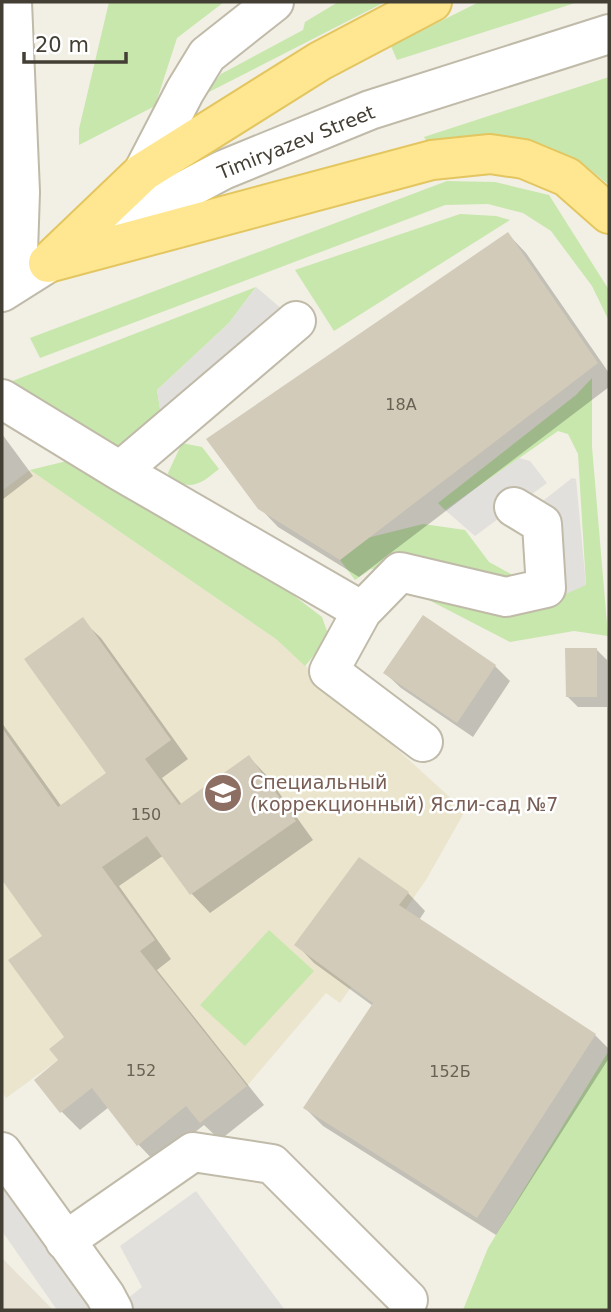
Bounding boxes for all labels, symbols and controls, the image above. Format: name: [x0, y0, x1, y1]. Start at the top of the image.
scale bar: [24, 21, 126, 65]
text: 20 m: [35, 33, 89, 57]
street label: Timiryazev Street: [213, 100, 378, 184]
house number: 18А: [385, 395, 417, 414]
place label: Специальный (коррекционный) Ясли-сад №7: [250, 771, 558, 815]
school or university icon: Специальный (коррекционный) Ясли-сад №7: [202, 772, 244, 814]
house number: 150: [131, 805, 161, 824]
house number: 152: [126, 1061, 156, 1080]
house number: 152Б: [429, 1062, 471, 1081]

